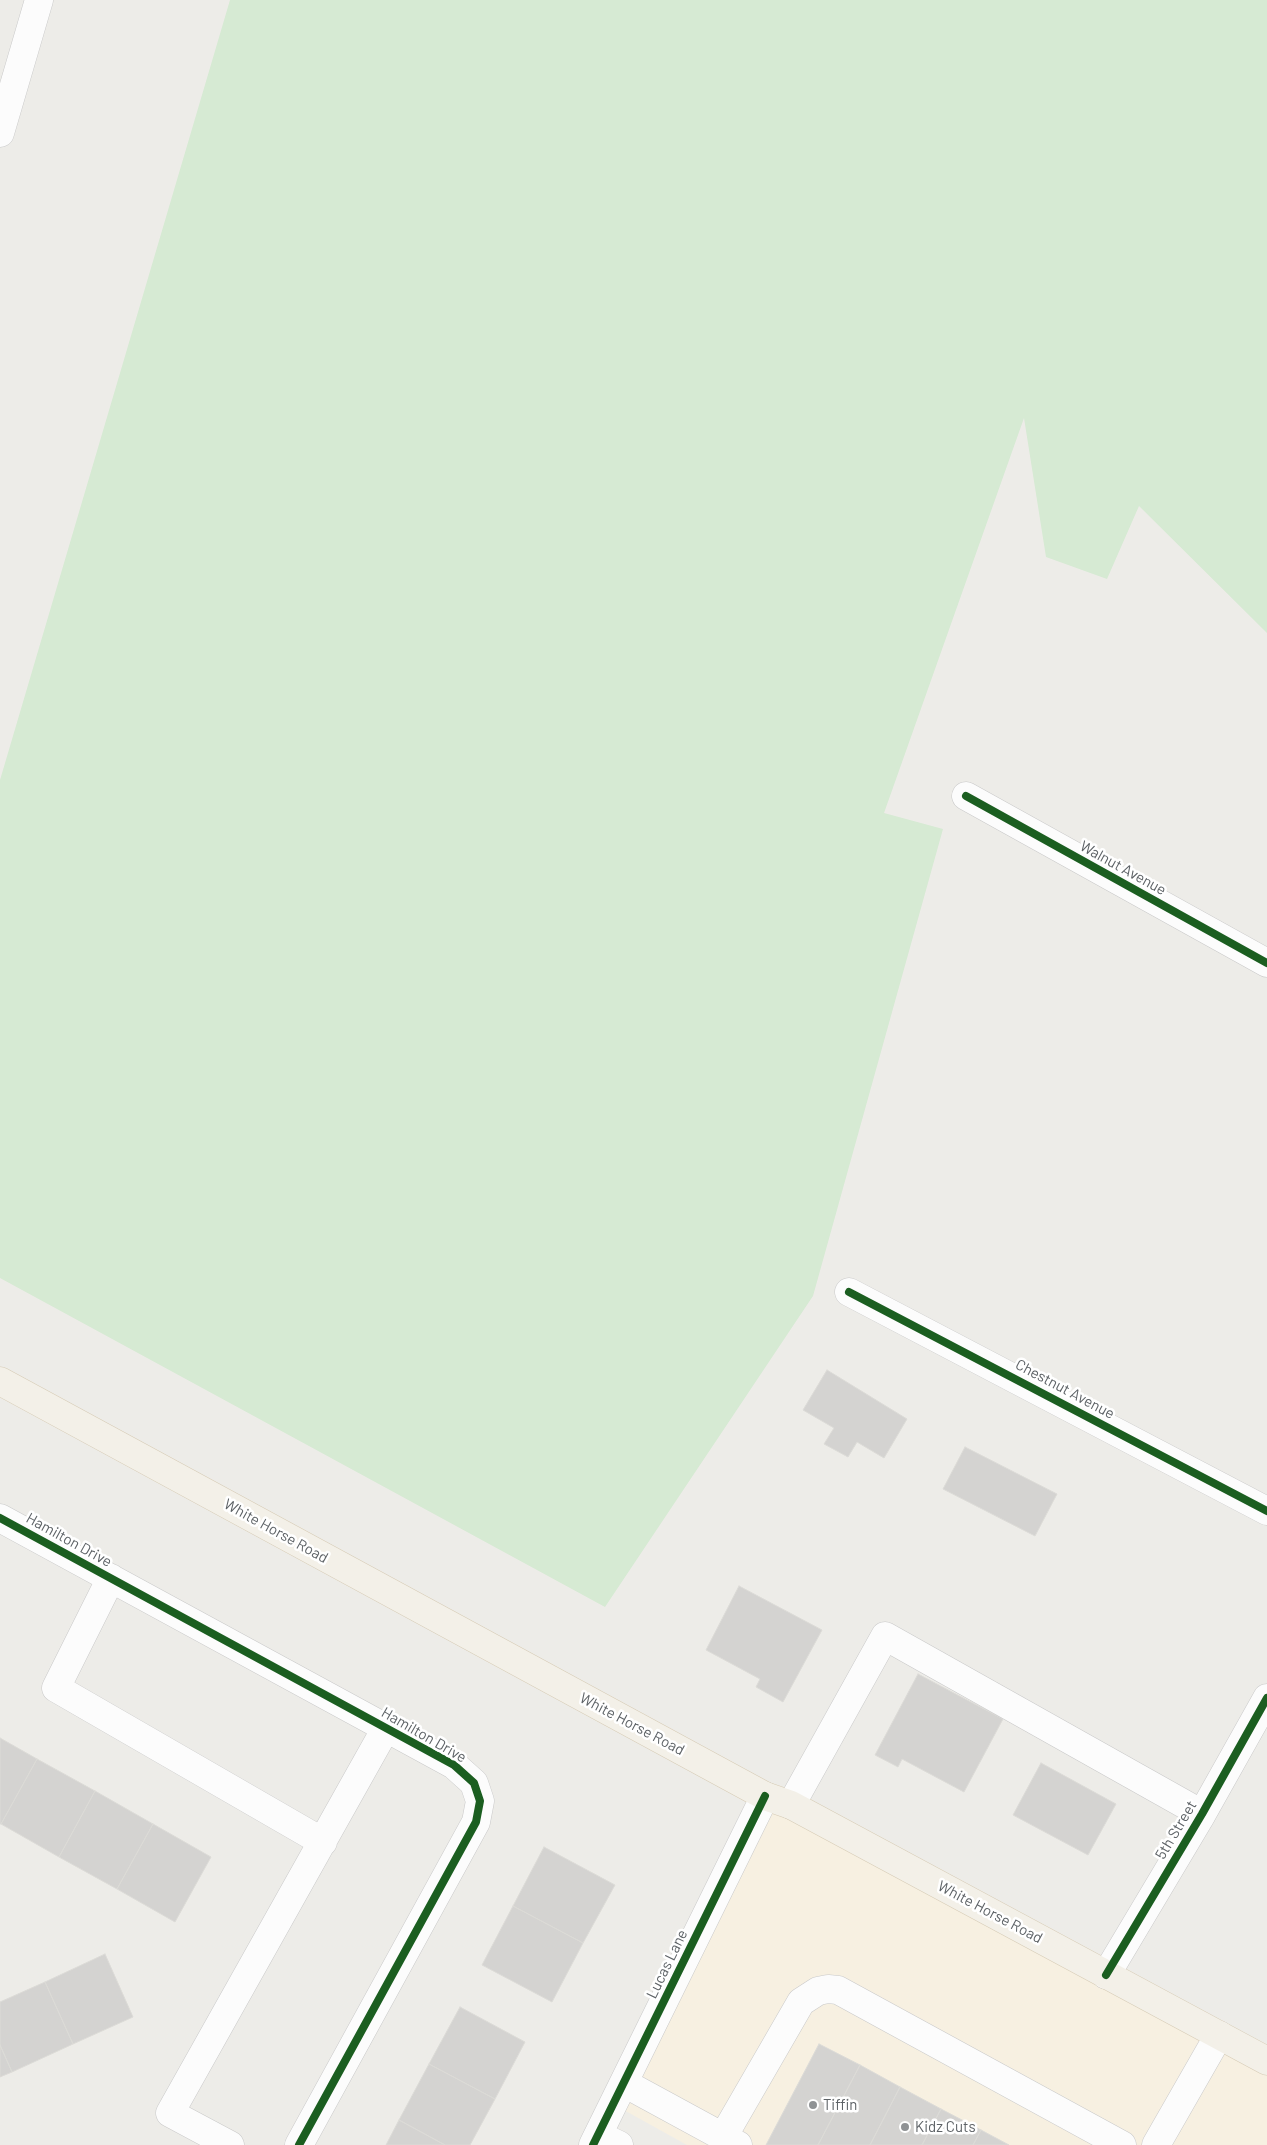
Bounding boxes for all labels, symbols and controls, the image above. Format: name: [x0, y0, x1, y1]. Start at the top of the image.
street label: Walnut Avenue: [1077, 837, 1169, 899]
street label: Chestnut Avenue: [1012, 1355, 1118, 1423]
street label: White Horse Road: [221, 1495, 331, 1567]
street label: Hamilton Drive: [23, 1509, 115, 1571]
street label: White Horse Road: [577, 1689, 687, 1759]
street label: Hamilton Drive: [378, 1703, 470, 1767]
street label: 5th Street: [1151, 1797, 1201, 1863]
street label: White Horse Road: [935, 1877, 1045, 1947]
street label: Lucas Lane: [643, 1927, 691, 2001]
place label: Tiffin: [823, 2096, 857, 2114]
marker: Tiffin: [807, 2099, 819, 2111]
place label: Kidz Cuts: [915, 2118, 976, 2136]
marker: Kidz Cuts: [899, 2121, 911, 2133]

